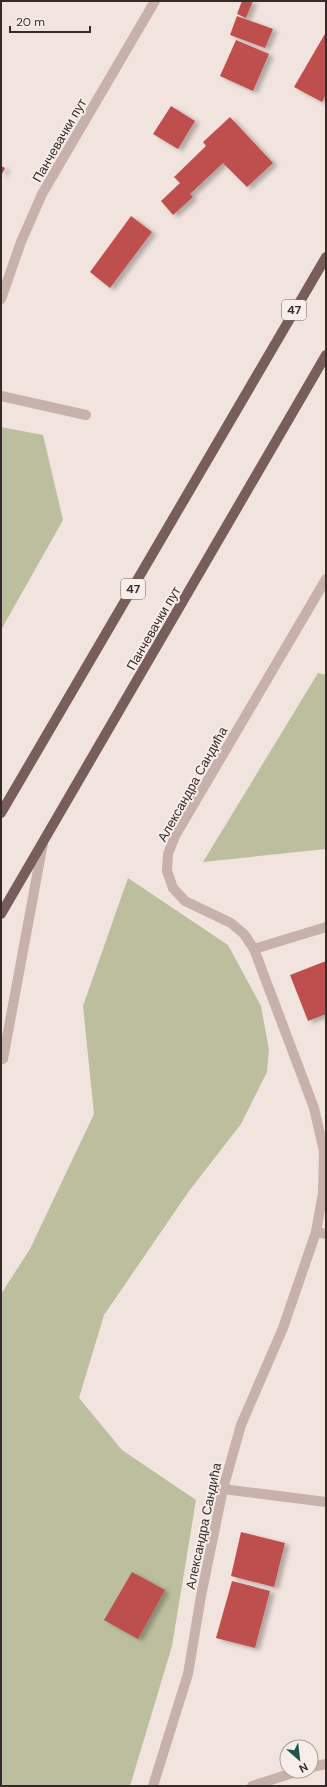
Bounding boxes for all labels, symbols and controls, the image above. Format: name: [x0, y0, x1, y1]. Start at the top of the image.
scale bar: [10, 8, 90, 34]
text: 20 m: [16, 14, 45, 30]
street label: Панчевачки пут: [29, 95, 90, 185]
road number: 47: [282, 300, 306, 320]
road number: 47: [121, 579, 145, 599]
street label: Панчевачки пут: [123, 583, 184, 673]
street label: Александра Сандића: [154, 723, 232, 845]
street label: Александра Сандића: [182, 1461, 225, 1591]
north arrow: [279, 1739, 319, 1779]
text: N: [297, 1760, 311, 1776]

